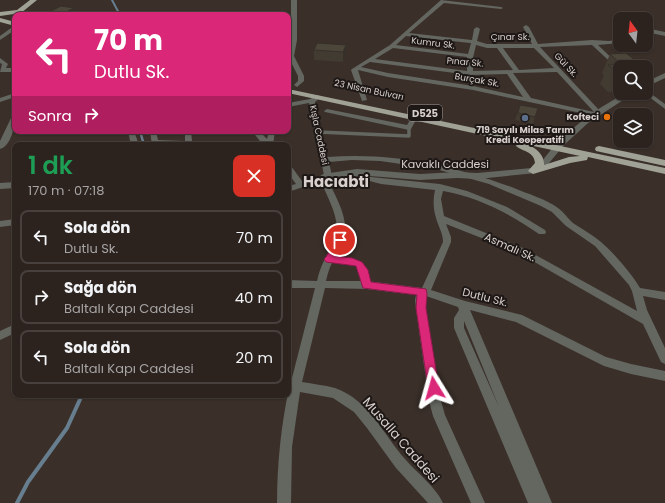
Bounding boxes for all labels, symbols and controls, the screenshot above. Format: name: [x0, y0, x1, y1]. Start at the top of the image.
north arrow: [613, 12, 653, 52]
map controls: [613, 12, 653, 148]
text: 70 m: [94, 21, 163, 60]
icon: left: [28, 28, 80, 80]
street label: Çınar Sk.: [491, 31, 529, 43]
street label: Kumru Sk.: [411, 34, 456, 52]
street label: Gül Sk.: [552, 50, 580, 80]
street label: Pınar Sk.: [446, 54, 484, 70]
text: Dutlu Sk.: [94, 59, 169, 84]
button: search: [613, 60, 653, 100]
street label: Burçak Sk.: [454, 70, 500, 90]
street label: 23 Nisan Bulvarı: [333, 77, 405, 103]
icon: right: [80, 104, 102, 126]
street label: Kışla Caddesi: [307, 104, 331, 166]
text: Sonra: [28, 105, 72, 126]
road number: D525: [408, 105, 442, 121]
button: layers: [613, 108, 653, 148]
place label: Kofteci: [566, 111, 599, 123]
marker: Kofteci: [602, 112, 612, 122]
marker: 719 Sayılı Milas Tarım Kredi Kooperatifi: [520, 113, 530, 123]
place label: 719 Sayılı Milas Tarım Kredi Kooperatifi: [476, 124, 574, 146]
text: 1 dk: [28, 149, 73, 182]
button: close: [233, 155, 275, 197]
street label: Kavaklı Caddesi: [401, 156, 489, 172]
district label: Hacıabti: [303, 171, 369, 192]
text: 170 m · 07:18: [28, 181, 104, 200]
text: Sola dön: [64, 217, 130, 238]
pin: [323, 223, 357, 257]
icon: left: [30, 226, 52, 248]
text: 70 m: [236, 227, 273, 248]
icon: arrive: [329, 229, 351, 251]
street label: Asmalı Sk.: [482, 229, 538, 265]
text: Dutlu Sk.: [64, 239, 118, 258]
text: Sağa dön: [64, 277, 137, 298]
street label: Dutlu Sk.: [461, 284, 509, 310]
icon: right: [30, 286, 52, 308]
text: 40 m: [235, 287, 273, 308]
text: Baltalı Kapı Caddesi: [64, 299, 194, 318]
text: Sola dön: [64, 337, 130, 358]
icon: left: [30, 346, 52, 368]
text: 20 m: [235, 347, 273, 368]
text: Baltalı Kapı Caddesi: [64, 359, 194, 378]
position arrow: [413, 367, 455, 409]
street label: Musalla Caddesi: [358, 393, 444, 487]

